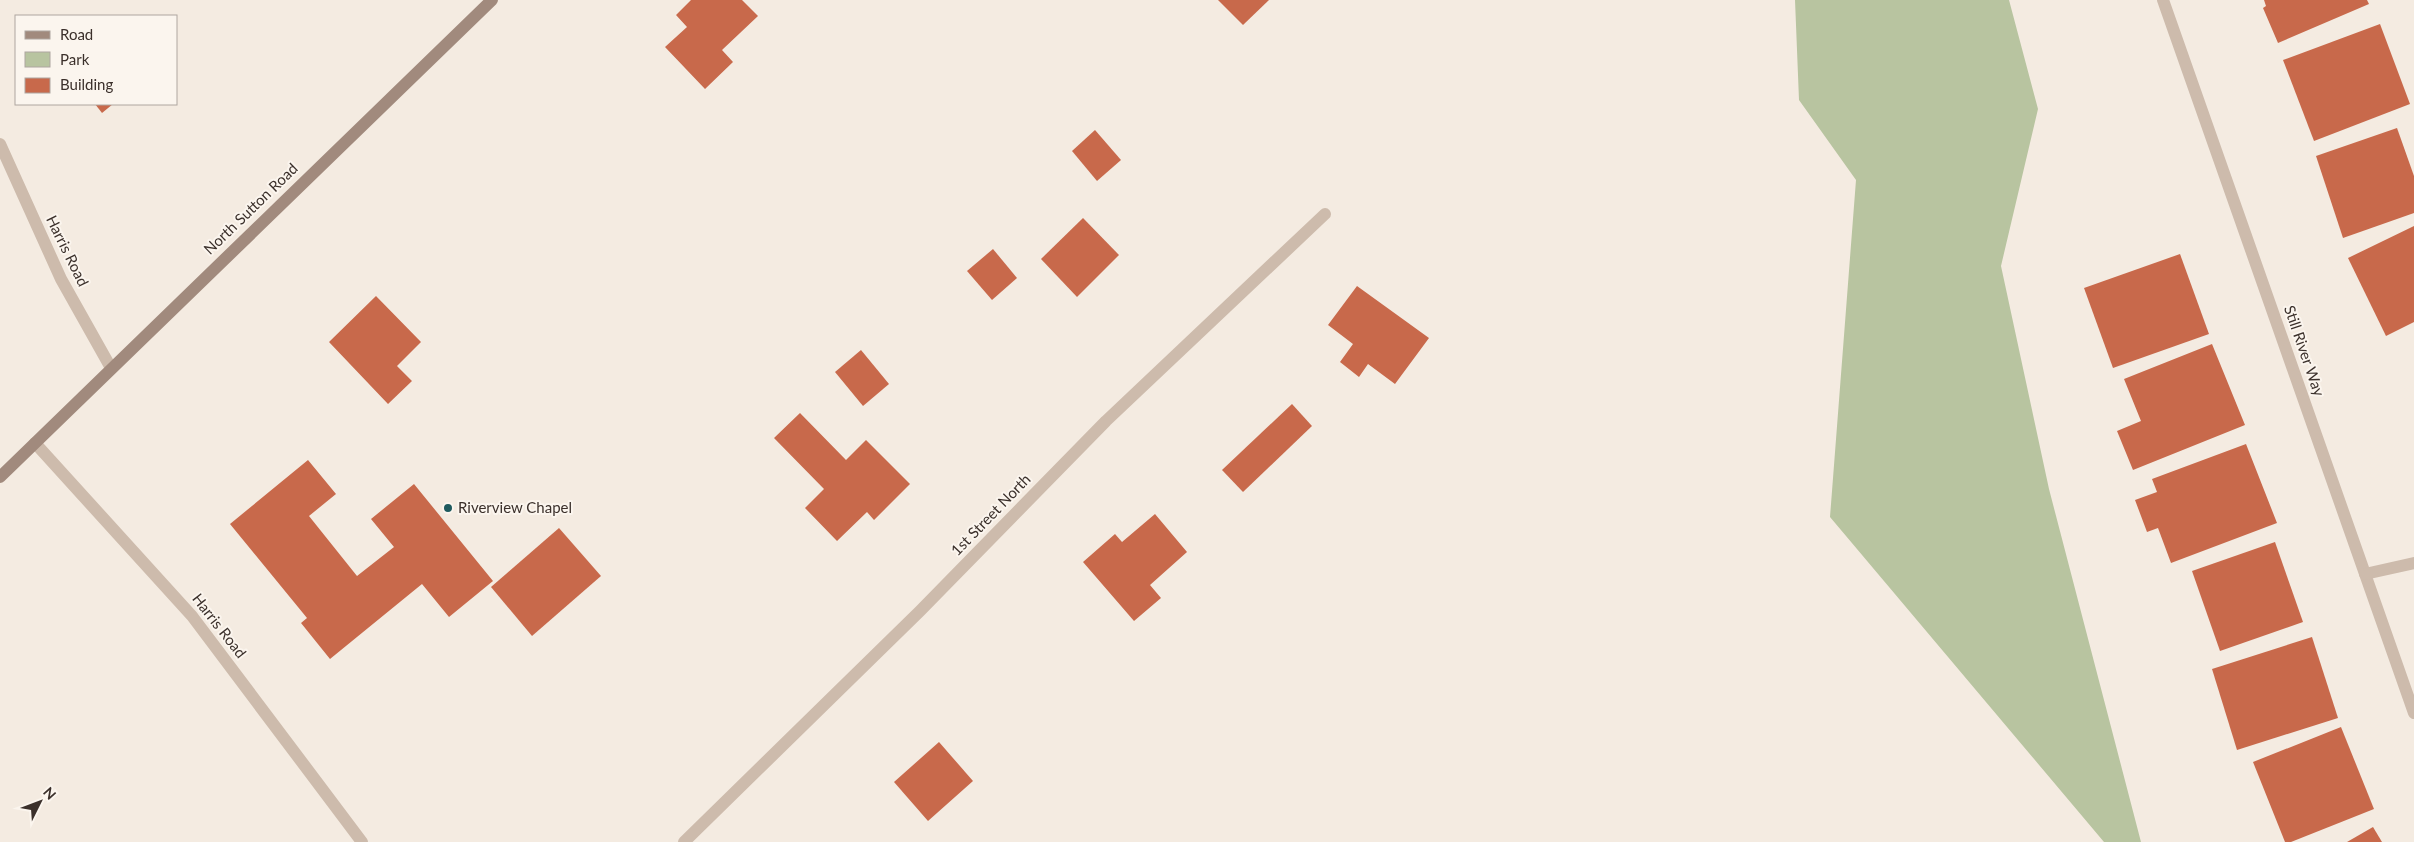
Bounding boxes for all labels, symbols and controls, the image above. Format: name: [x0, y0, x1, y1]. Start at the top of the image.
legend: [15, 15, 178, 105]
text: Road: [60, 25, 93, 43]
text: Park: [60, 50, 90, 68]
text: Building: [60, 75, 113, 93]
street label: North Sutton Road: [200, 159, 301, 258]
street label: Harris Road: [43, 212, 93, 289]
street label: Still River Way: [2281, 303, 2329, 399]
street label: 1st Street North: [947, 470, 1034, 559]
place label: Riverview Chapel: [458, 498, 572, 516]
marker: Riverview Chapel: [442, 502, 454, 514]
street label: Harris Road: [189, 590, 251, 661]
north arrow: [15, 777, 65, 827]
text: N: [40, 783, 60, 803]

